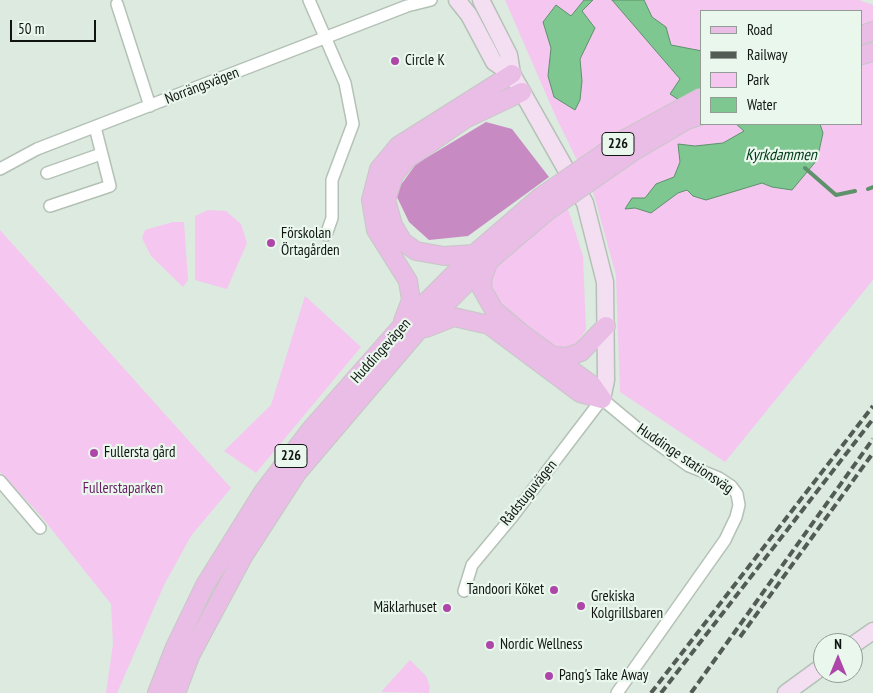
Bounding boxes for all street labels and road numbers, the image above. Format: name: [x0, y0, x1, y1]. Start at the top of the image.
street label: Norrängsvägen: [162, 64, 242, 108]
road number: 226: [602, 132, 634, 156]
street label: Huddingevägen: [347, 315, 415, 387]
street label: Huddinge stationsväg: [633, 420, 737, 498]
road number: 226: [275, 444, 307, 468]
street label: Rådstuguvägen: [497, 456, 561, 530]

